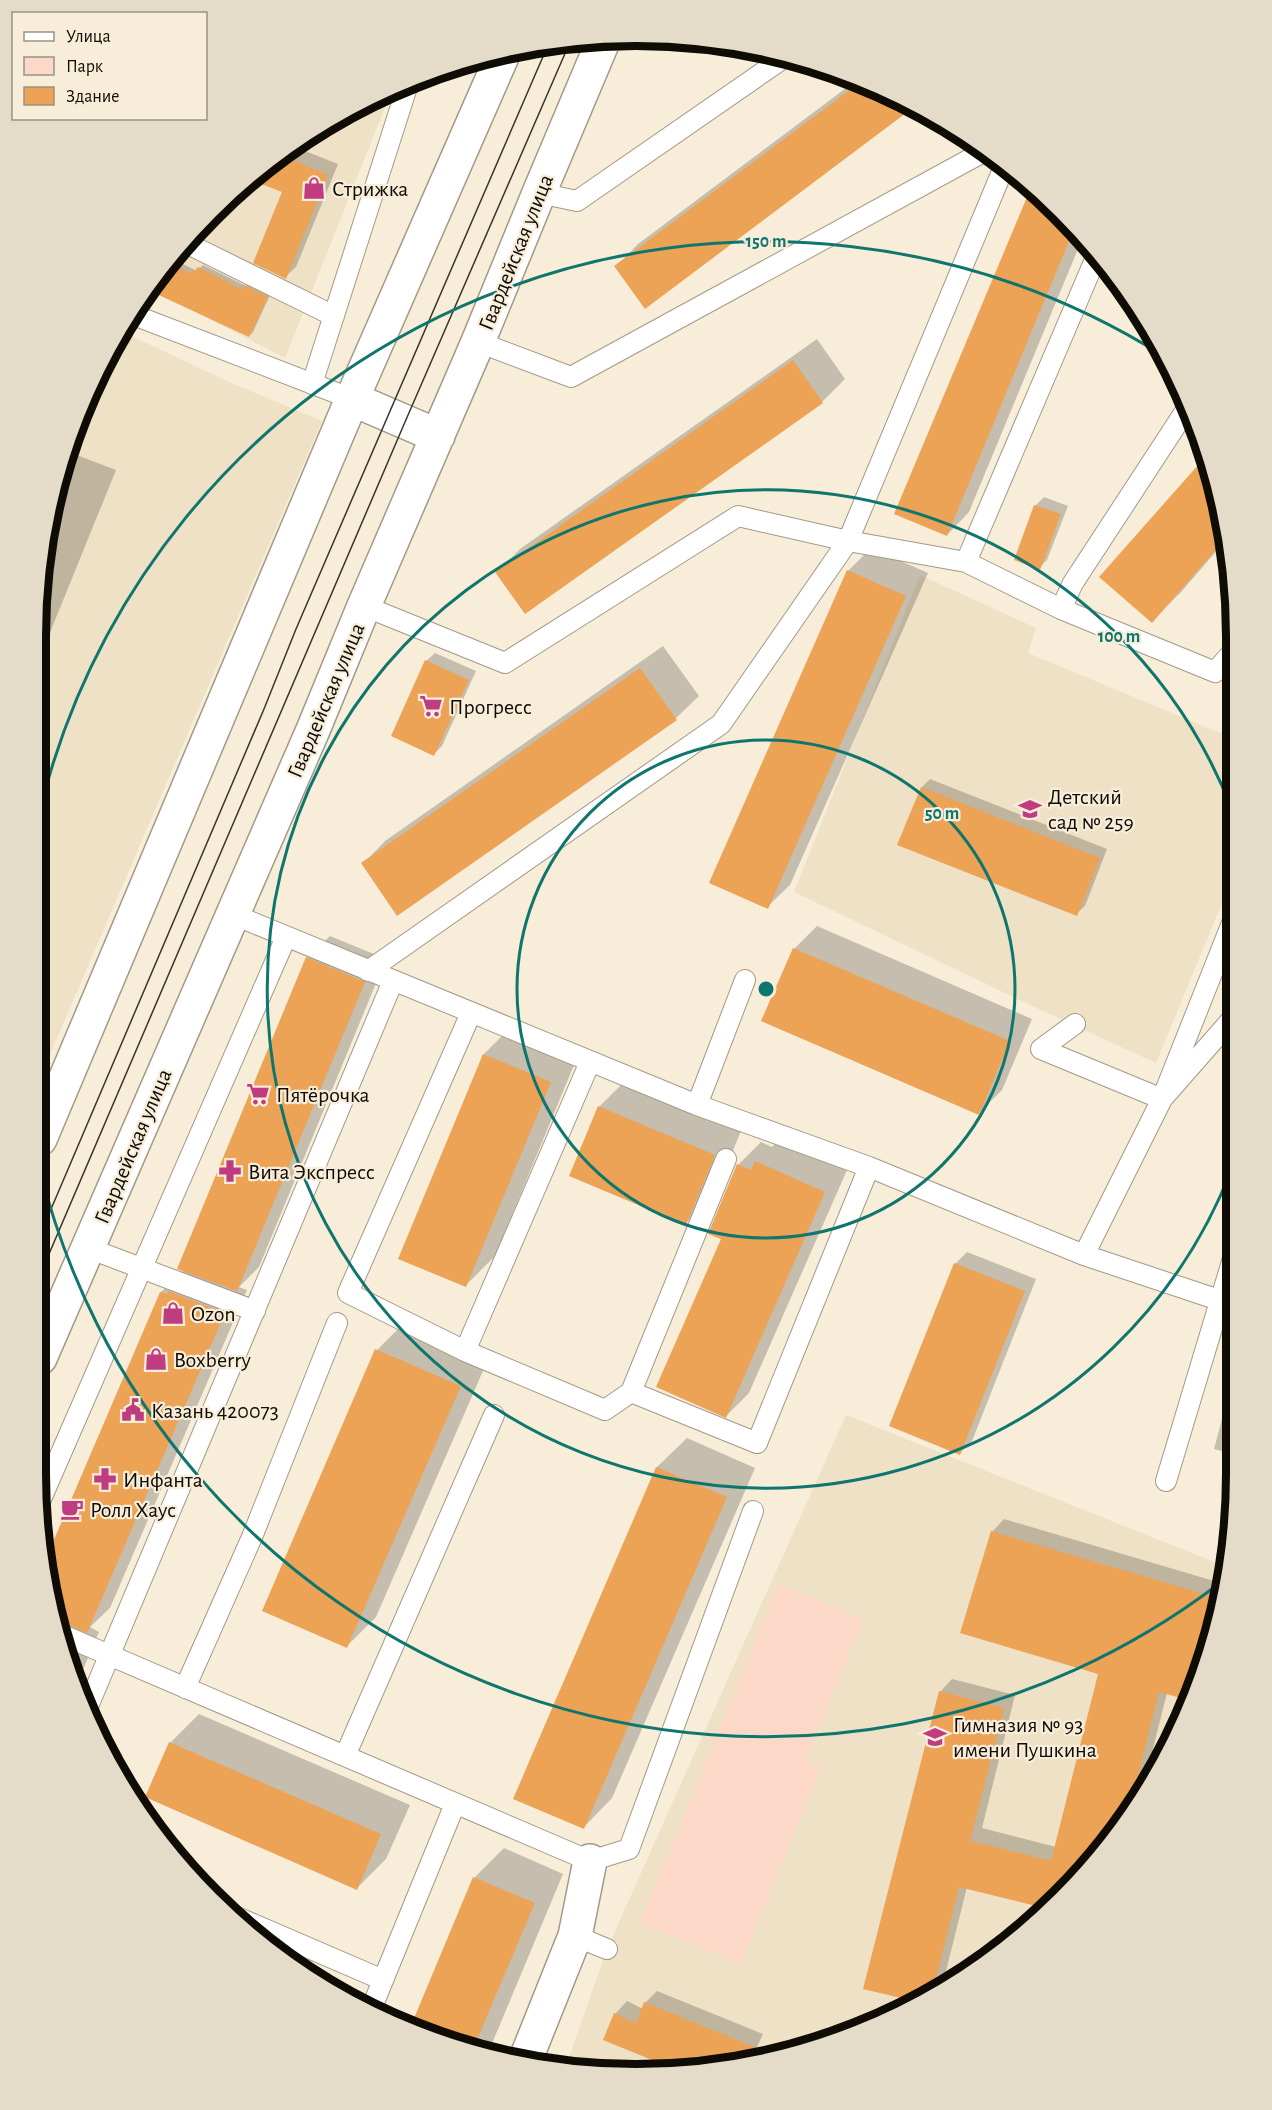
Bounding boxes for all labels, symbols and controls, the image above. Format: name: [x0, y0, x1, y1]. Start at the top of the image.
legend: [12, 12, 207, 120]
text: Улица: [66, 28, 111, 46]
text: Парк: [66, 58, 104, 76]
text: Здание: [66, 88, 120, 106]
street label: Гвардейская улица: [475, 171, 557, 333]
shop icon: Стрижка: [301, 175, 327, 201]
place label: Стрижка: [332, 178, 408, 200]
text: 150 m: [746, 233, 786, 251]
street label: Гвардейская улица: [283, 620, 368, 781]
text: 100 m: [1098, 628, 1140, 646]
supermarket icon: Прогресс: [418, 693, 444, 719]
place label: Прогресс: [449, 696, 532, 718]
place label: Детский сад № 259: [1048, 786, 1134, 833]
school or university icon: Детский сад № 259: [1017, 796, 1043, 822]
text: 50 m: [925, 805, 959, 823]
centre of rings: [756, 979, 776, 999]
street label: Гвардейская улица: [90, 1066, 175, 1227]
supermarket icon: Пятёрочка: [245, 1081, 271, 1107]
place label: Пятёрочка: [276, 1084, 370, 1106]
pharmacy icon: Вита Экспресс: [217, 1158, 243, 1184]
place label: Вита Экспресс: [248, 1161, 375, 1183]
shop icon: Ozon: [160, 1300, 186, 1326]
place label: Ozon: [191, 1303, 236, 1325]
shop icon: Boxberry: [143, 1346, 169, 1372]
place label: Boxberry: [174, 1349, 252, 1371]
public building icon: Казань 420073: [120, 1397, 146, 1423]
place label: Казань 420073: [151, 1400, 279, 1422]
pharmacy icon: Инфанта: [92, 1466, 118, 1492]
place label: Инфанта: [123, 1469, 203, 1491]
cafe icon: Ролл Хаус: [59, 1496, 85, 1522]
place label: Ролл Хаус: [90, 1499, 176, 1521]
place label: Гимназия № 93 имени Пушкина: [953, 1714, 1097, 1761]
school or university icon: Гимназия № 93 имени Пушкина: [922, 1724, 948, 1750]

